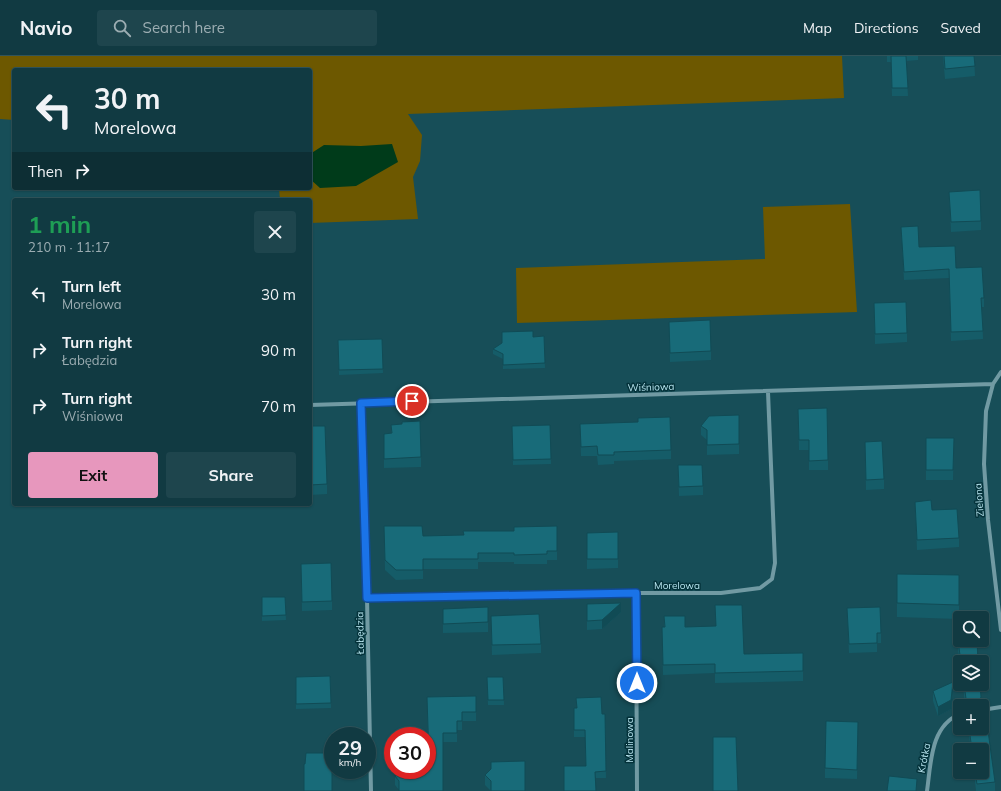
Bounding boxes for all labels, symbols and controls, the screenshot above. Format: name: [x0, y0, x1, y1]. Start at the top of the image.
search box: [97, 10, 377, 46]
text: Navio: [20, 16, 73, 40]
icon: search: [111, 17, 133, 39]
text: Search here: [143, 18, 225, 37]
text: Map: [803, 19, 832, 37]
text: Directions: [854, 19, 919, 37]
text: Saved: [941, 19, 981, 37]
text: 30 m: [94, 81, 160, 116]
icon: left: [28, 84, 80, 136]
text: Morelowa: [94, 116, 177, 139]
icon: right: [71, 160, 93, 182]
text: Then: [28, 162, 63, 181]
text: 1 min: [28, 209, 91, 239]
button: close: [254, 211, 296, 253]
text: 210 m · 11:17: [28, 239, 110, 255]
text: Turn left: [62, 277, 121, 296]
icon: left: [28, 283, 50, 305]
text: 30 m: [261, 285, 296, 304]
text: Morelowa: [62, 296, 122, 312]
text: Turn right: [62, 333, 132, 352]
icon: right: [28, 339, 50, 361]
text: 90 m: [261, 341, 296, 360]
text: Łabędzia: [62, 352, 117, 368]
street label: Wiśniowa: [627, 380, 675, 394]
pin: [395, 384, 429, 418]
text: Turn right: [62, 389, 132, 408]
icon: arrive: [401, 390, 423, 412]
icon: right: [28, 395, 50, 417]
text: 70 m: [261, 397, 296, 416]
text: Wiśniowa: [62, 408, 123, 424]
button: Exit: [28, 452, 158, 498]
button: Share: [166, 452, 296, 498]
street label: Zielona: [971, 483, 987, 517]
street label: Morelowa: [654, 579, 700, 592]
map controls: [953, 611, 989, 779]
button: search: [953, 611, 989, 647]
street label: Łabędzia: [353, 612, 367, 655]
button: layers: [953, 655, 989, 691]
position arrow: [616, 662, 658, 704]
button: +: [953, 699, 989, 735]
street label: Malinowa: [623, 717, 636, 763]
speed limit sign: 30: [384, 727, 436, 779]
text: 29: [338, 735, 362, 760]
street label: Krótka: [915, 742, 933, 774]
button: −: [953, 743, 989, 779]
text: km/h: [339, 756, 361, 769]

